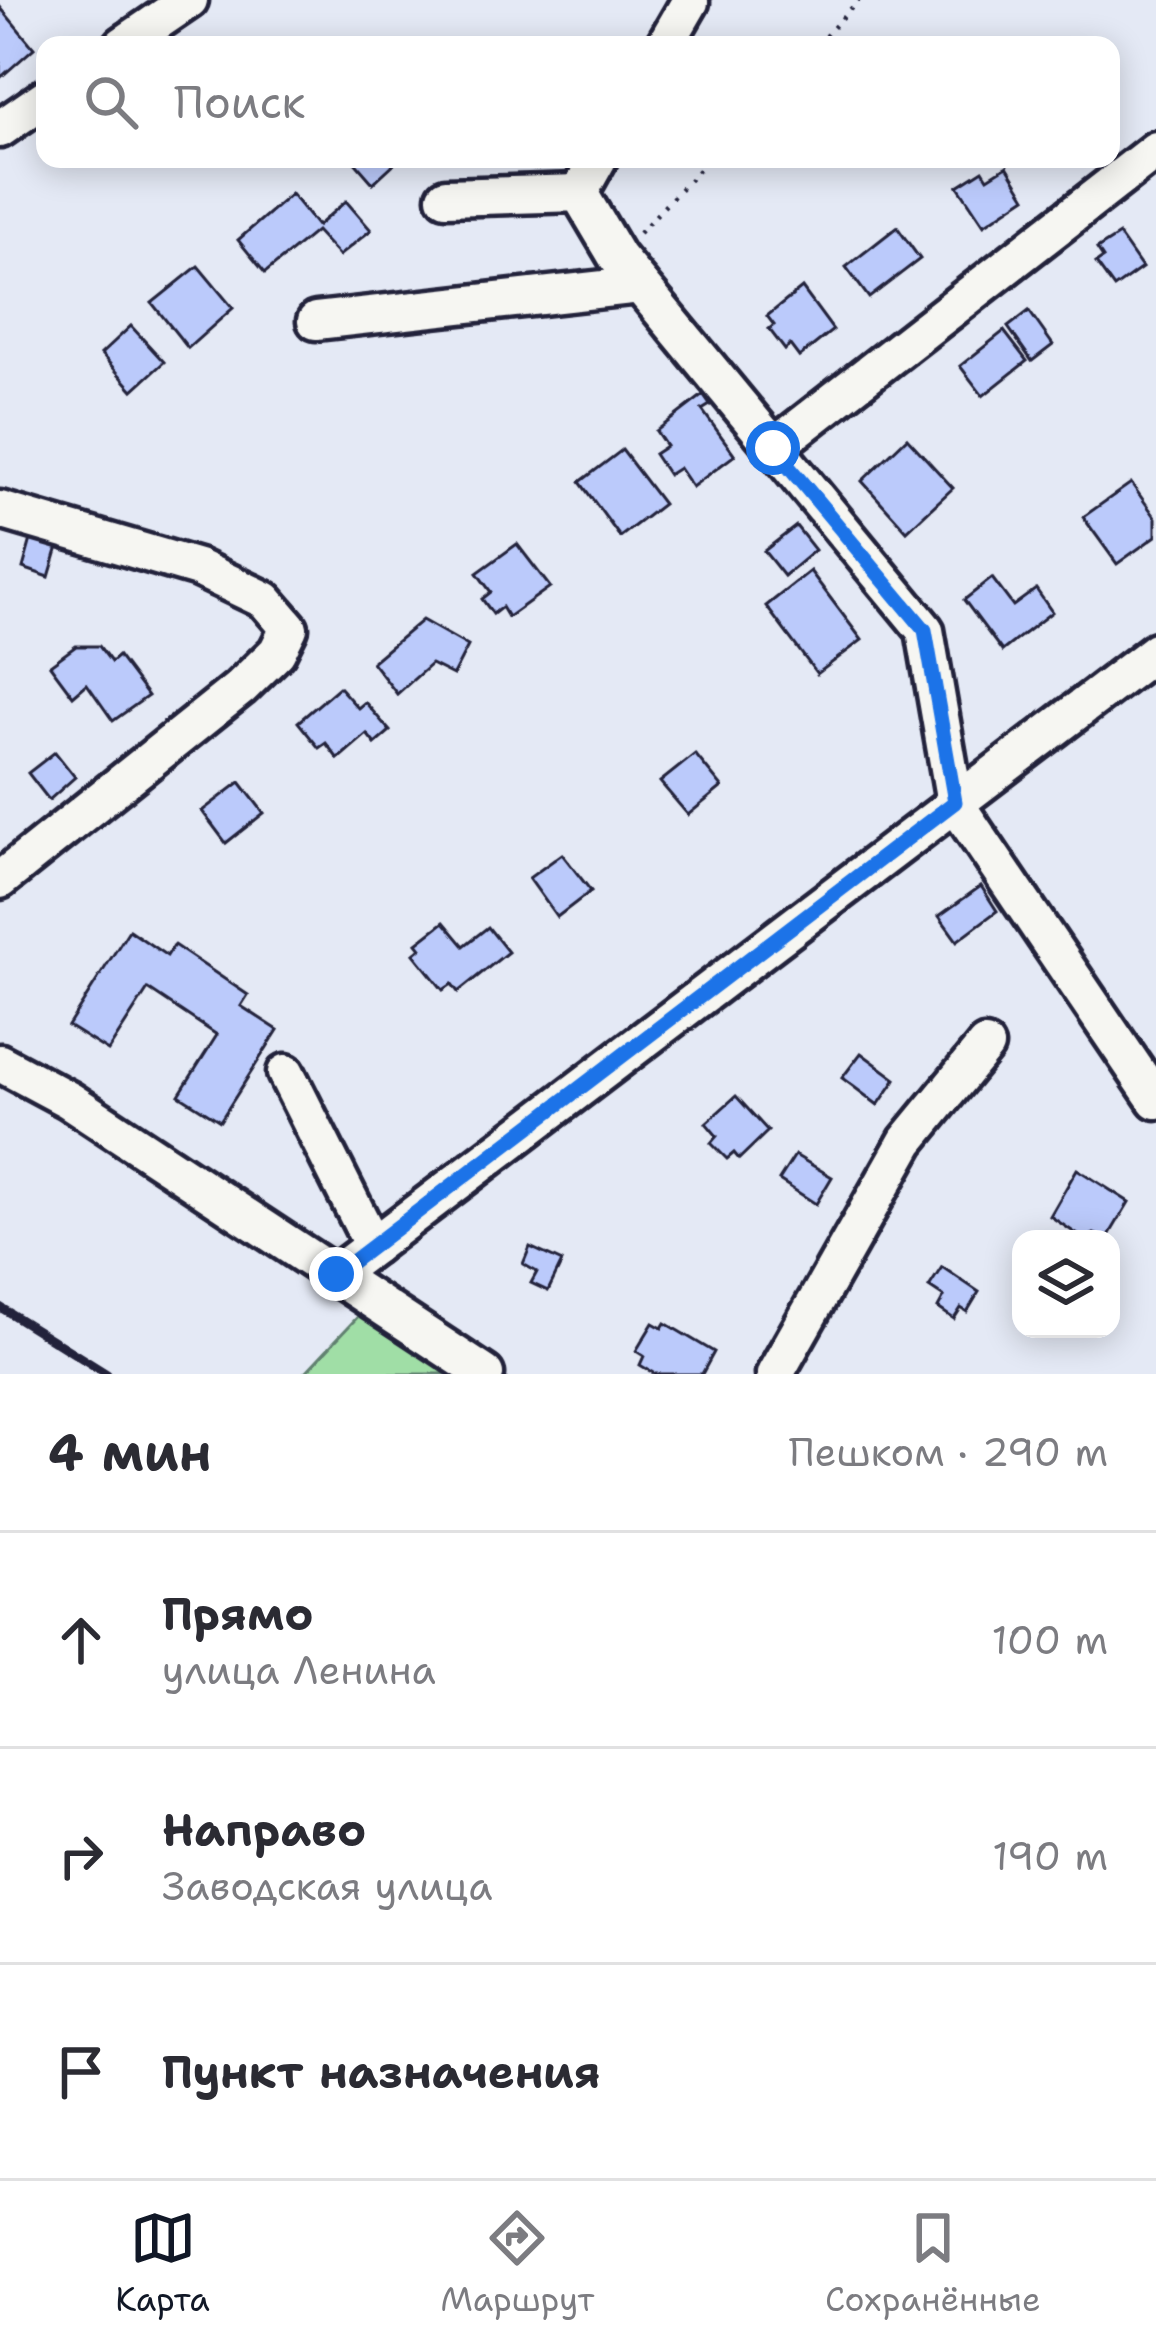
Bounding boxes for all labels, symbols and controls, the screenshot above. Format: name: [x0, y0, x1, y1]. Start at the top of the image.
search box: [36, 36, 1120, 168]
icon: search: [78, 69, 144, 135]
text: Поиск: [174, 72, 305, 132]
route start: [746, 421, 800, 475]
map controls: [1012, 1230, 1120, 1338]
button: layers: [1012, 1230, 1120, 1338]
route end: [309, 1247, 363, 1301]
text: 4 мин: [48, 1418, 212, 1486]
text: Пешком · 290 m: [789, 1426, 1108, 1478]
text: Прямо: [162, 1584, 313, 1644]
icon: ahead: [48, 1607, 114, 1673]
text: 100 m: [992, 1614, 1108, 1666]
text: улица Ленина: [162, 1644, 436, 1696]
text: Направо: [162, 1800, 366, 1860]
icon: right: [48, 1823, 114, 1889]
text: 190 m: [992, 1830, 1108, 1882]
text: Заводская улица: [162, 1860, 492, 1912]
icon: arrive: [48, 2039, 114, 2105]
text: Пункт назначения: [162, 2042, 601, 2102]
tab: Карта: [115, 2205, 210, 2322]
tab: Маршрут: [440, 2205, 594, 2322]
tab: Сохранённые: [825, 2205, 1041, 2322]

